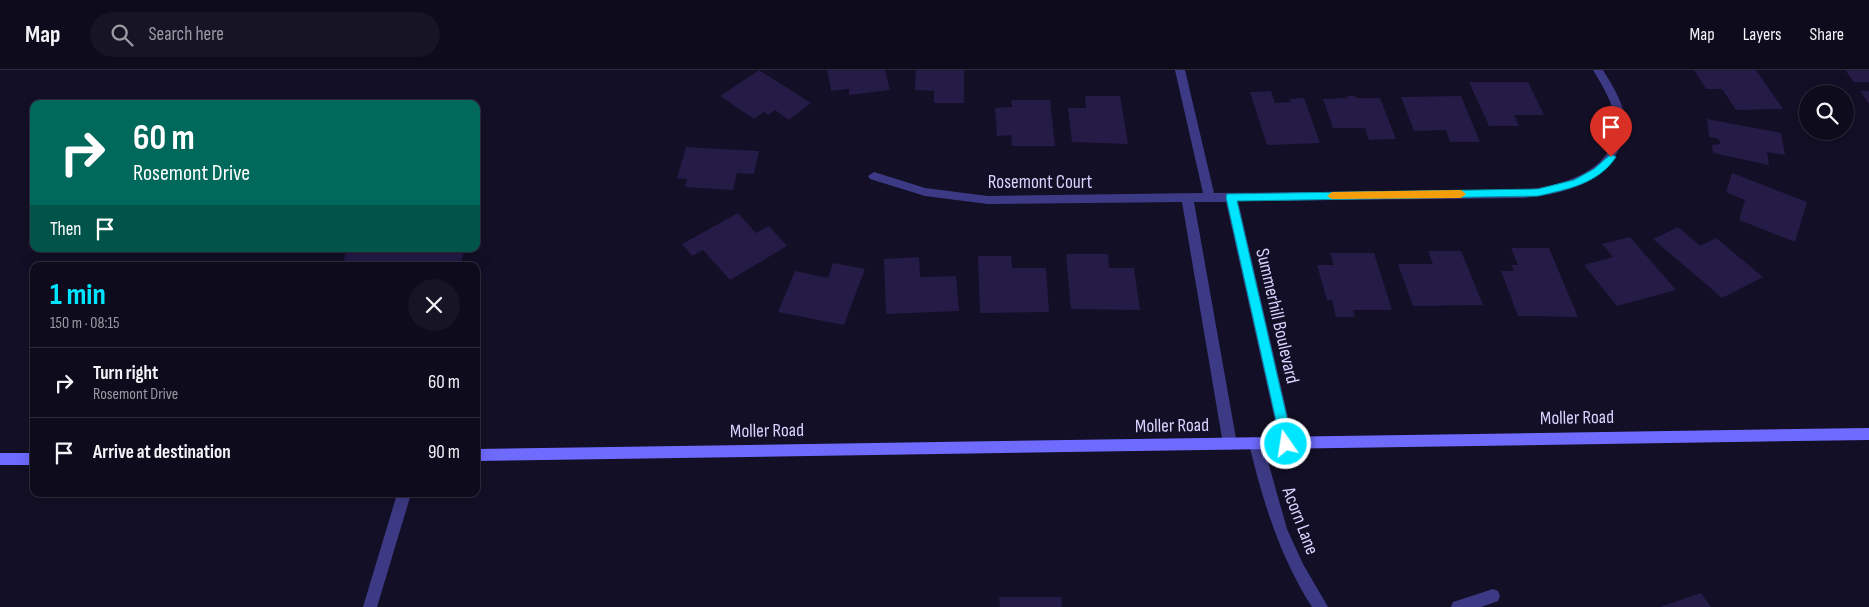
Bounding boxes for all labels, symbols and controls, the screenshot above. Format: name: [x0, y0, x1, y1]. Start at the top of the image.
search box: [90, 12, 440, 57]
text: Map: [25, 20, 60, 49]
icon: search: [108, 21, 136, 49]
text: Search here: [148, 23, 224, 46]
text: Map: [1690, 24, 1715, 45]
text: Layers: [1743, 24, 1782, 45]
text: Share: [1810, 24, 1844, 45]
map controls: [1799, 85, 1854, 140]
button: search: [1799, 85, 1854, 140]
pin: [1590, 106, 1632, 157]
icon: arrive: [1597, 113, 1625, 141]
text: 60 m: [133, 117, 195, 160]
icon: right: [50, 120, 115, 185]
text: Rosemont Drive: [133, 160, 250, 187]
street label: Rosemont Court: [988, 171, 1092, 194]
icon: arrive: [91, 215, 119, 243]
text: Then: [50, 218, 81, 241]
street label: Summerhill Boulevard: [1250, 246, 1304, 386]
text: 1 min: [50, 277, 106, 313]
button: close: [408, 279, 460, 331]
text: 150 m · 08:15: [50, 314, 119, 333]
text: Turn right: [93, 362, 158, 385]
icon: right: [50, 369, 78, 397]
text: 60 m: [428, 371, 460, 394]
text: Rosemont Drive: [93, 385, 178, 404]
street label: Moller Road: [1540, 406, 1614, 430]
street label: Moller Road: [1135, 414, 1209, 438]
position arrow: [1259, 417, 1311, 469]
street label: Moller Road: [730, 419, 804, 443]
icon: arrive: [50, 439, 78, 467]
text: Arrive at destination: [93, 441, 231, 464]
text: 90 m: [428, 441, 460, 464]
street label: Acorn Lane: [1276, 483, 1323, 558]

